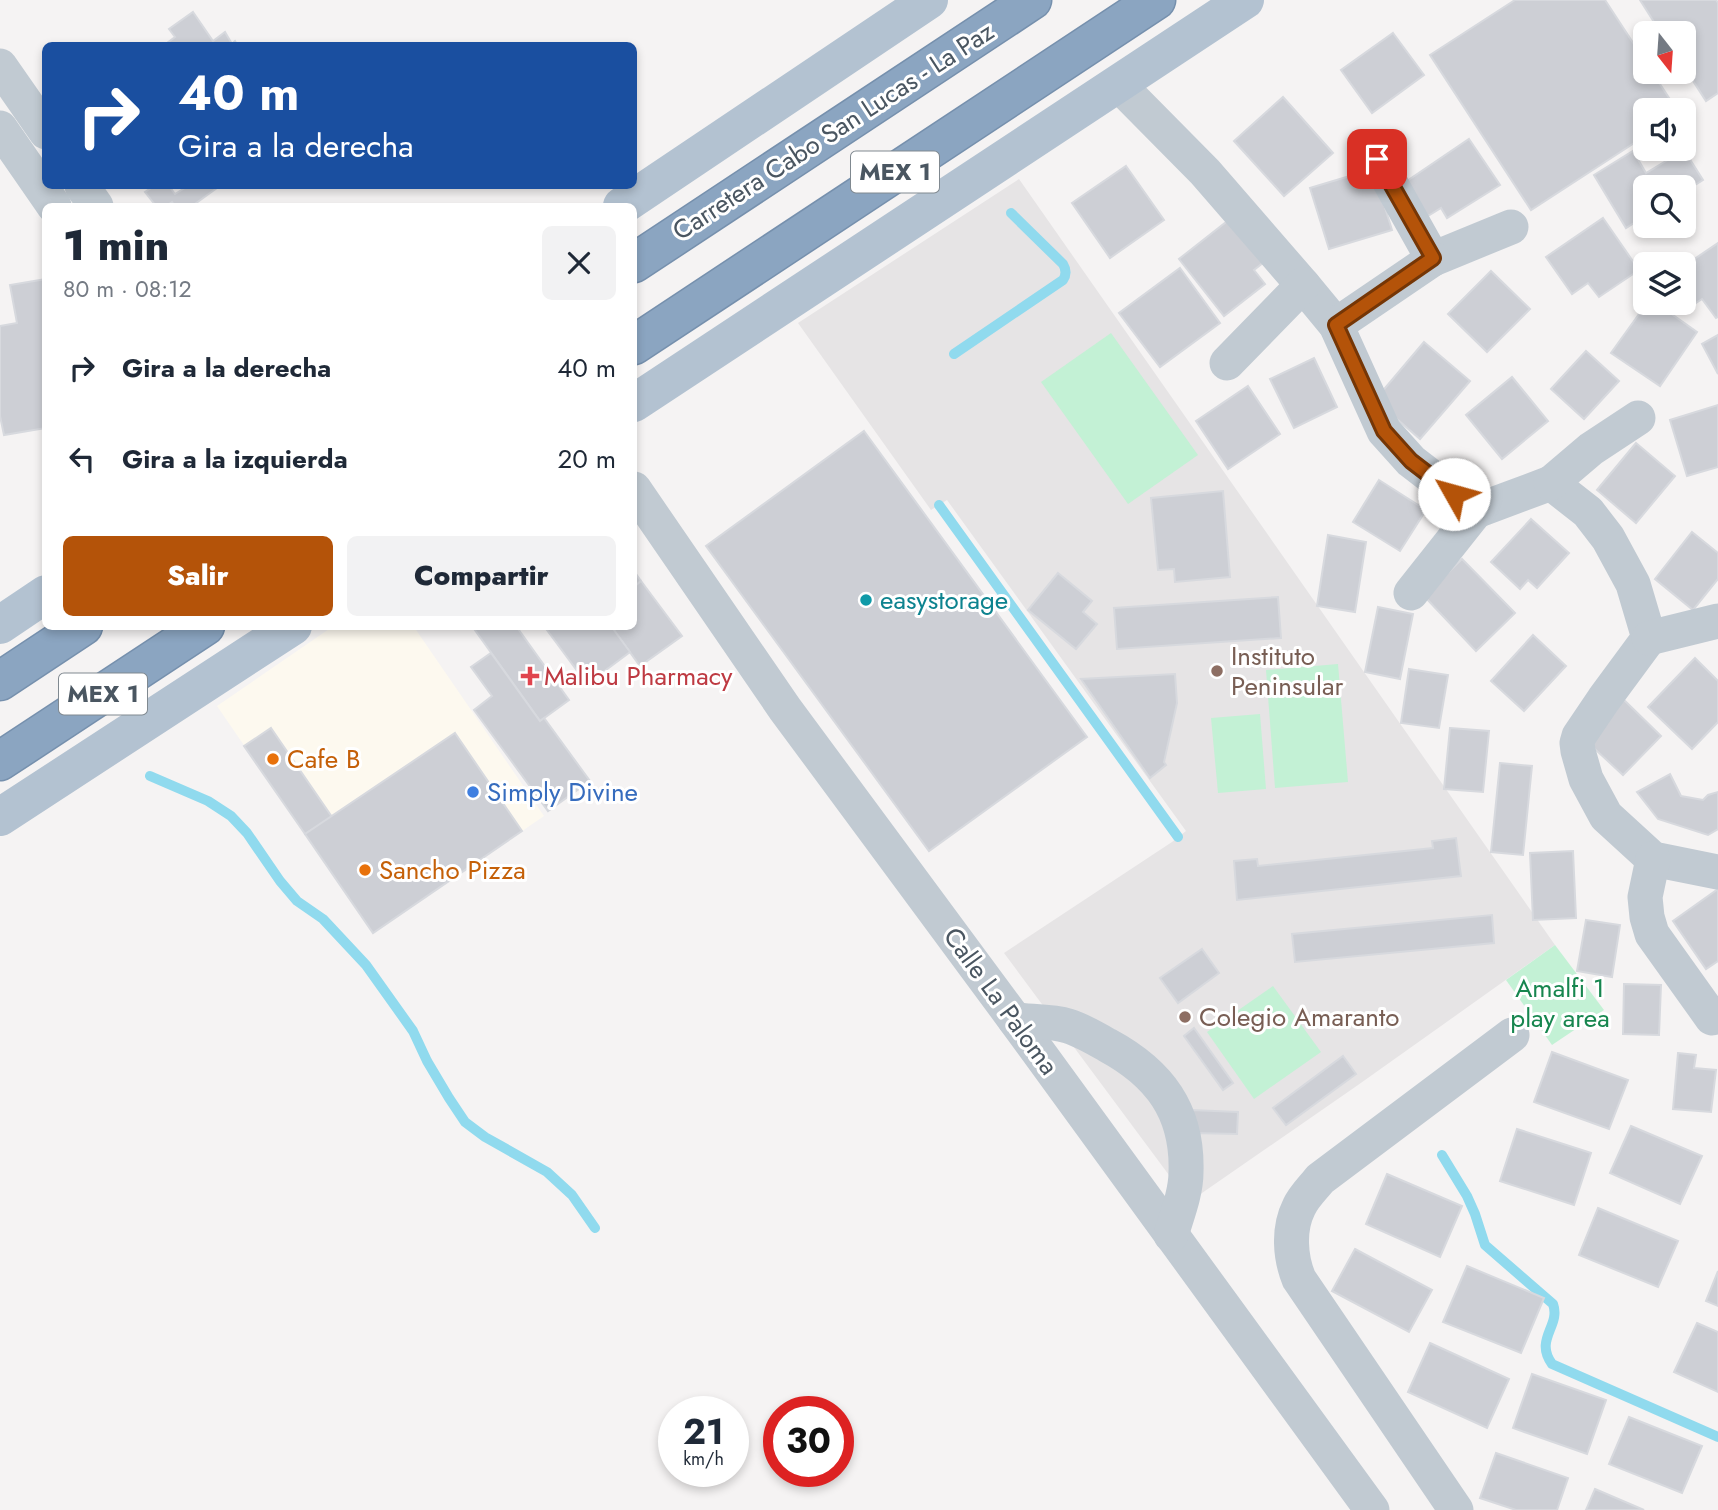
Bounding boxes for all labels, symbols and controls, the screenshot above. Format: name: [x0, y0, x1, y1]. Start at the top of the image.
street label: Carretera Cabo San Lucas - La Paz: [665, 12, 1001, 249]
north arrow: [1633, 21, 1696, 84]
map controls: [1633, 21, 1696, 315]
text: 40 m: [178, 58, 300, 128]
icon: right: [63, 70, 154, 161]
button: sound: [1633, 98, 1696, 161]
text: Gira a la derecha: [178, 123, 414, 169]
pin: [1347, 129, 1407, 189]
icon: arrive: [1358, 140, 1396, 178]
road number: MEX 1: [851, 152, 939, 192]
button: search: [1633, 175, 1696, 238]
text: 1 min: [63, 215, 169, 276]
button: close: [542, 226, 616, 300]
button: layers: [1633, 252, 1696, 315]
text: 80 m · 08:12: [63, 272, 192, 306]
icon: right: [63, 349, 101, 387]
text: Gira a la derecha: [122, 349, 331, 387]
text: 40 m: [557, 349, 616, 387]
icon: left: [63, 440, 101, 478]
text: Gira a la izquierda: [122, 440, 348, 478]
text: 20 m: [558, 440, 616, 478]
position arrow: [1417, 457, 1491, 531]
button: Salir: [63, 536, 333, 616]
button: Compartir: [347, 536, 616, 616]
place label: easystorage: [880, 581, 1008, 619]
marker: easystorage: [858, 592, 874, 608]
place label: Instituto Peninsular: [1231, 637, 1344, 705]
place label: Malibu Pharmacy: [544, 657, 733, 695]
marker: Instituto Peninsular: [1209, 663, 1225, 679]
marker: Malibu Pharmacy: [522, 668, 538, 684]
road number: MEX 1: [59, 674, 147, 714]
place label: Cafe B: [287, 740, 360, 778]
marker: Cafe B: [265, 751, 281, 767]
place label: Simply Divine: [487, 773, 638, 811]
marker: Simply Divine: [465, 784, 481, 800]
place label: Sancho Pizza: [379, 851, 526, 889]
marker: Sancho Pizza: [357, 862, 373, 878]
street label: Calle La Paloma: [934, 919, 1068, 1083]
park label: Amalfi 1 play area: [1510, 969, 1610, 1037]
place label: Colegio Amaranto: [1199, 998, 1399, 1036]
marker: Colegio Amaranto: [1177, 1009, 1193, 1025]
speed limit sign: 30: [763, 1396, 854, 1487]
text: 21: [683, 1407, 724, 1457]
text: km/h: [683, 1446, 724, 1472]

